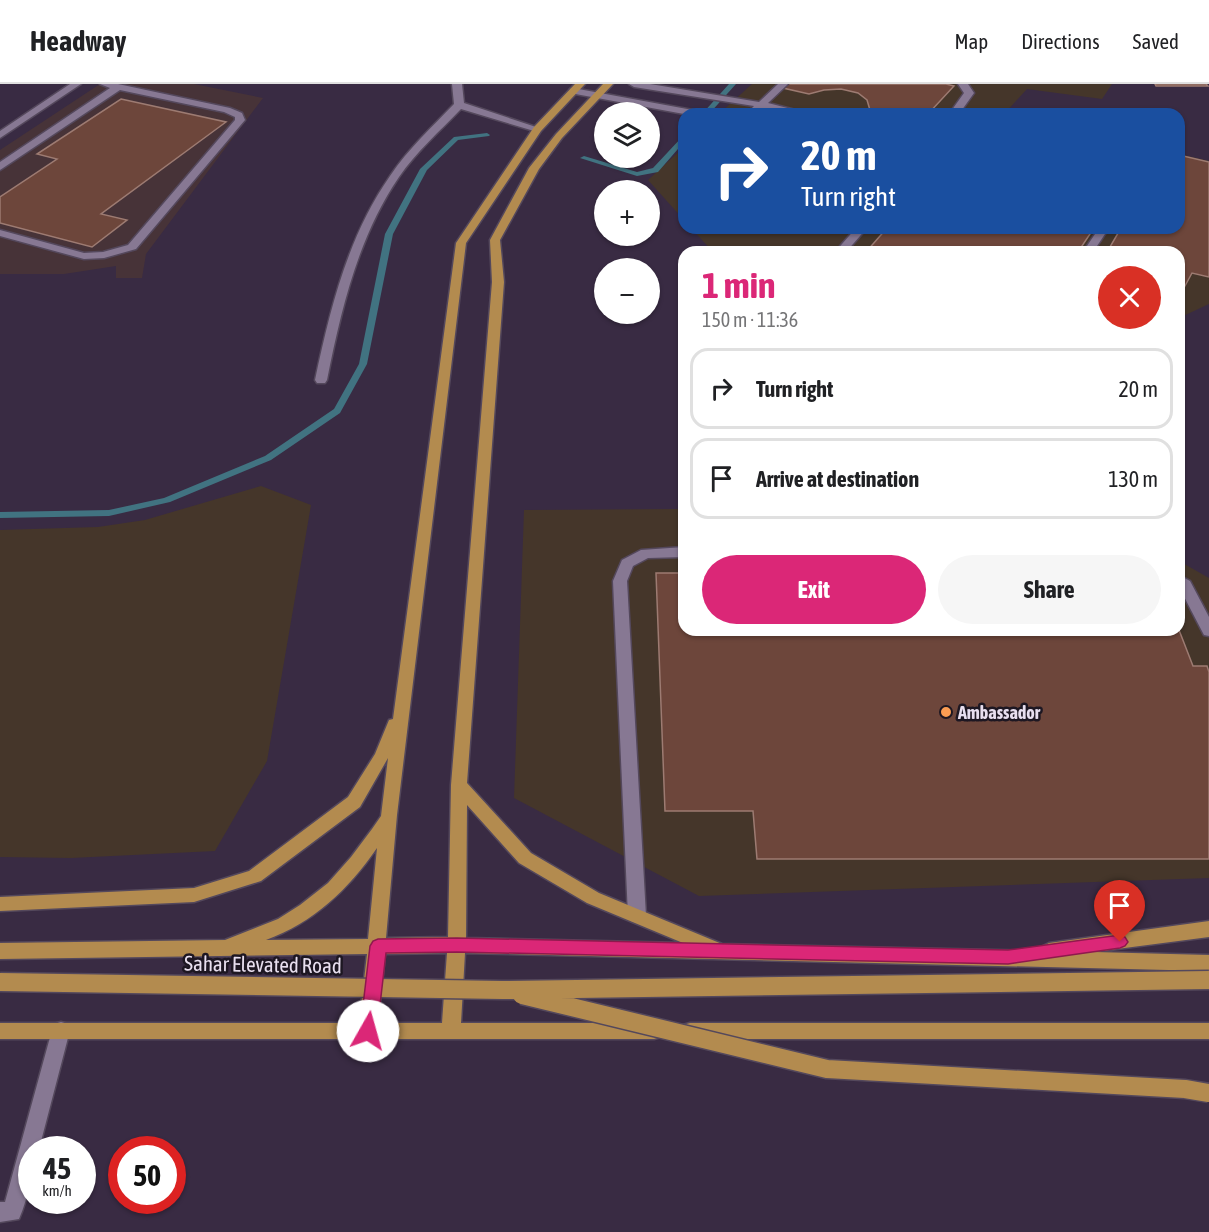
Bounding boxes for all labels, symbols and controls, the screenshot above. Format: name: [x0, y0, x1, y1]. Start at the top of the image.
text: Headway: [30, 25, 126, 57]
text: Map: [954, 29, 988, 53]
text: Directions: [1021, 29, 1100, 53]
text: Saved: [1133, 29, 1179, 53]
map controls: [594, 102, 660, 324]
button: layers: [594, 102, 660, 168]
text: 20 m: [801, 131, 876, 179]
icon: right: [702, 132, 780, 210]
button: +: [594, 180, 660, 246]
text: Turn right: [801, 181, 896, 212]
button: −: [594, 258, 660, 324]
text: 1 min: [702, 264, 776, 306]
button: close: [1098, 266, 1161, 329]
text: 150 m · 11:36: [702, 308, 798, 331]
icon: right: [705, 372, 738, 405]
text: Turn right: [756, 376, 833, 402]
text: 20 m: [1118, 376, 1158, 402]
icon: arrive: [705, 462, 738, 495]
text: Arrive at destination: [756, 466, 919, 492]
text: 130 m: [1108, 466, 1158, 492]
button: Exit: [702, 555, 926, 624]
button: Share: [938, 555, 1161, 624]
place label: Ambassador: [957, 702, 1041, 723]
marker: Ambassador: [939, 705, 953, 719]
pin: [1094, 880, 1145, 942]
icon: arrive: [1103, 889, 1136, 922]
street label: Sahar Elevated Road: [184, 951, 342, 977]
position arrow: [336, 999, 400, 1063]
speed limit sign: 50: [108, 1136, 186, 1214]
text: 45: [43, 1151, 71, 1185]
text: km/h: [42, 1182, 72, 1199]

